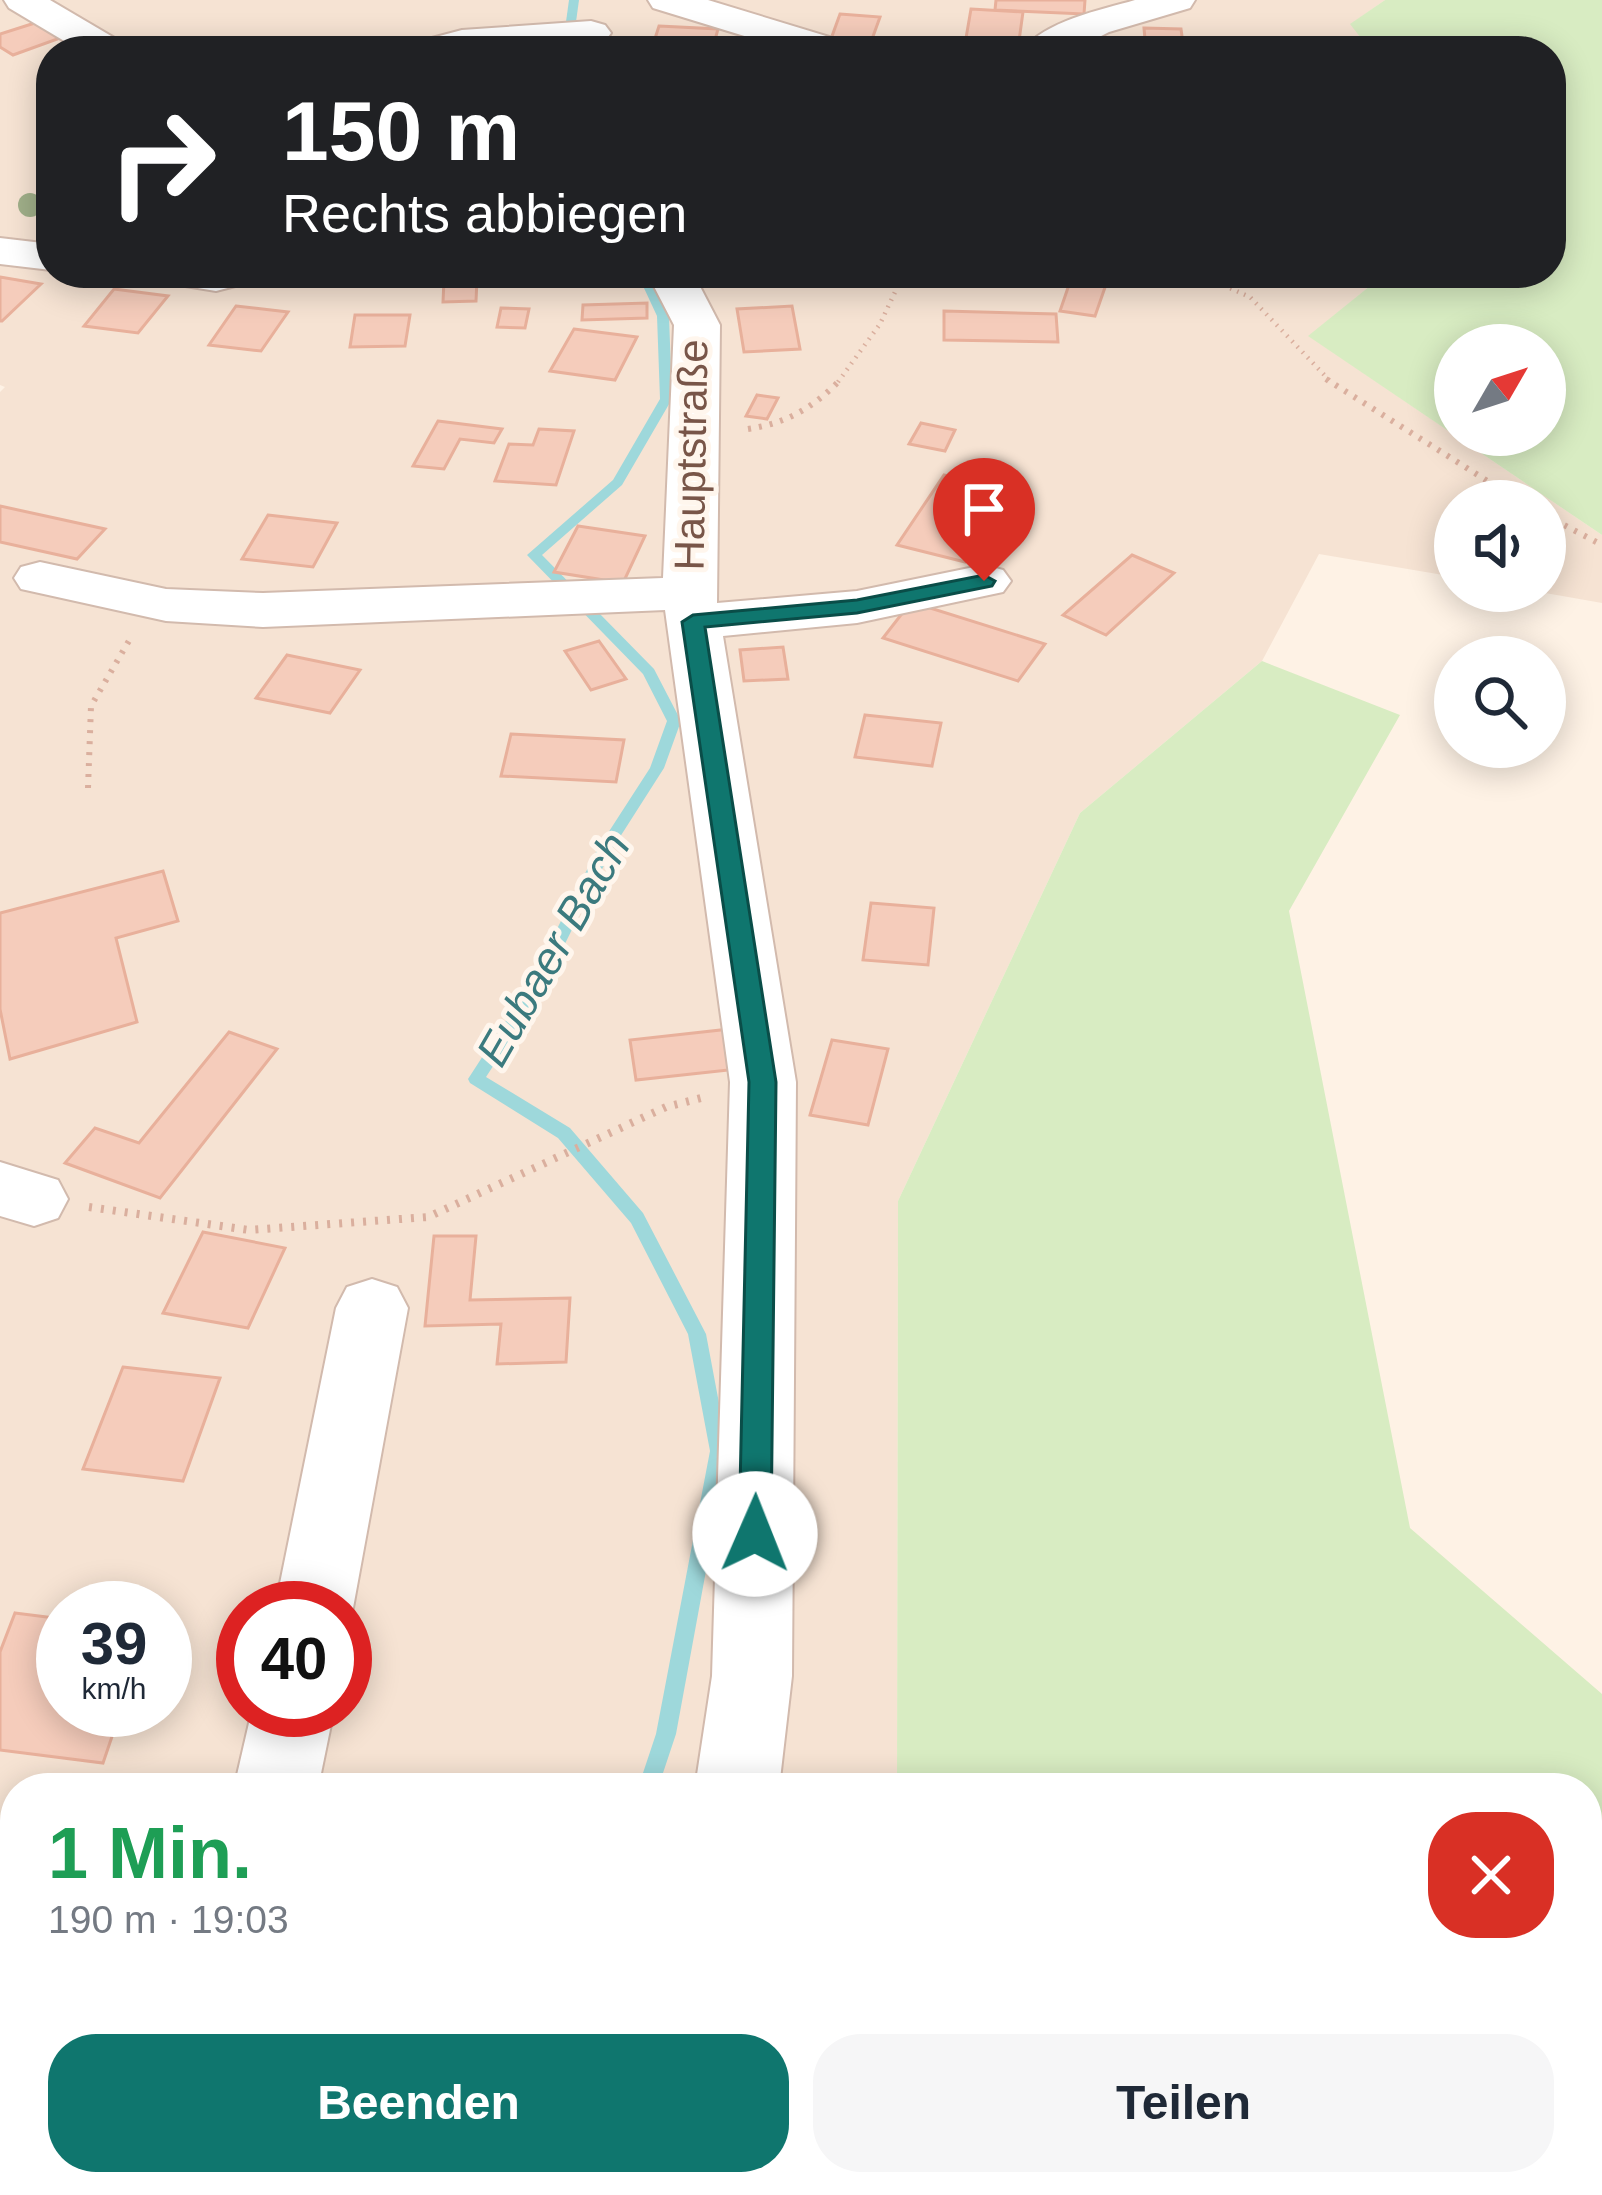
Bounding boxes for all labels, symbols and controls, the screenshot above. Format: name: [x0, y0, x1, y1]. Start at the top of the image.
icon: right: [84, 84, 240, 240]
text: 150 m: [282, 84, 520, 178]
text: Rechts abbiegen: [282, 183, 687, 243]
north arrow: [1434, 324, 1566, 456]
map controls: [1434, 324, 1566, 768]
street label: Hauptstraße: [665, 339, 717, 571]
pin: [933, 458, 1035, 581]
icon: arrive: [951, 476, 1017, 542]
button: sound: [1434, 480, 1566, 612]
button: search: [1434, 636, 1566, 768]
water label: Eubaer Bach: [466, 824, 640, 1074]
position arrow: [692, 1471, 818, 1597]
speed limit sign: 40: [216, 1581, 372, 1737]
text: 39: [81, 1610, 147, 1677]
text: km/h: [81, 1672, 147, 1705]
button: close: [1428, 1812, 1554, 1938]
text: 1 Min.: [48, 1813, 252, 1893]
text: 190 m · 19:03: [48, 1898, 289, 1941]
button: Beenden: [48, 2034, 789, 2172]
button: Teilen: [813, 2034, 1554, 2172]

